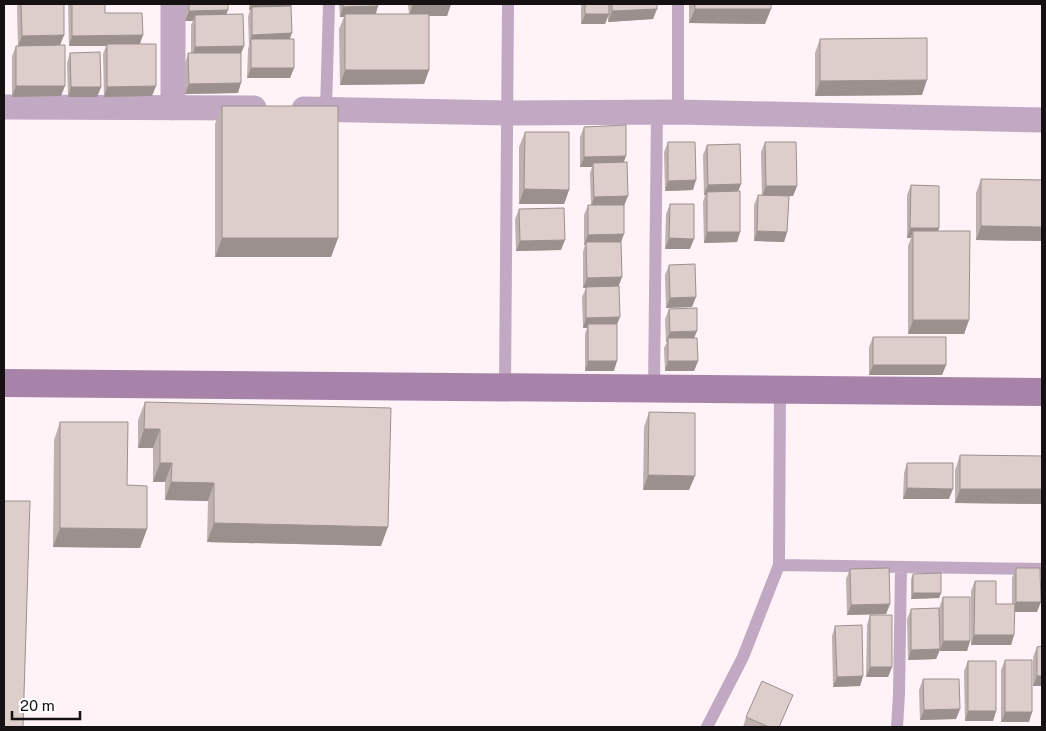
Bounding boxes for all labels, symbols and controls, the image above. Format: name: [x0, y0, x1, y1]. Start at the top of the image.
scale bar: [12, 688, 80, 720]
text: 20 m: [20, 697, 55, 714]

